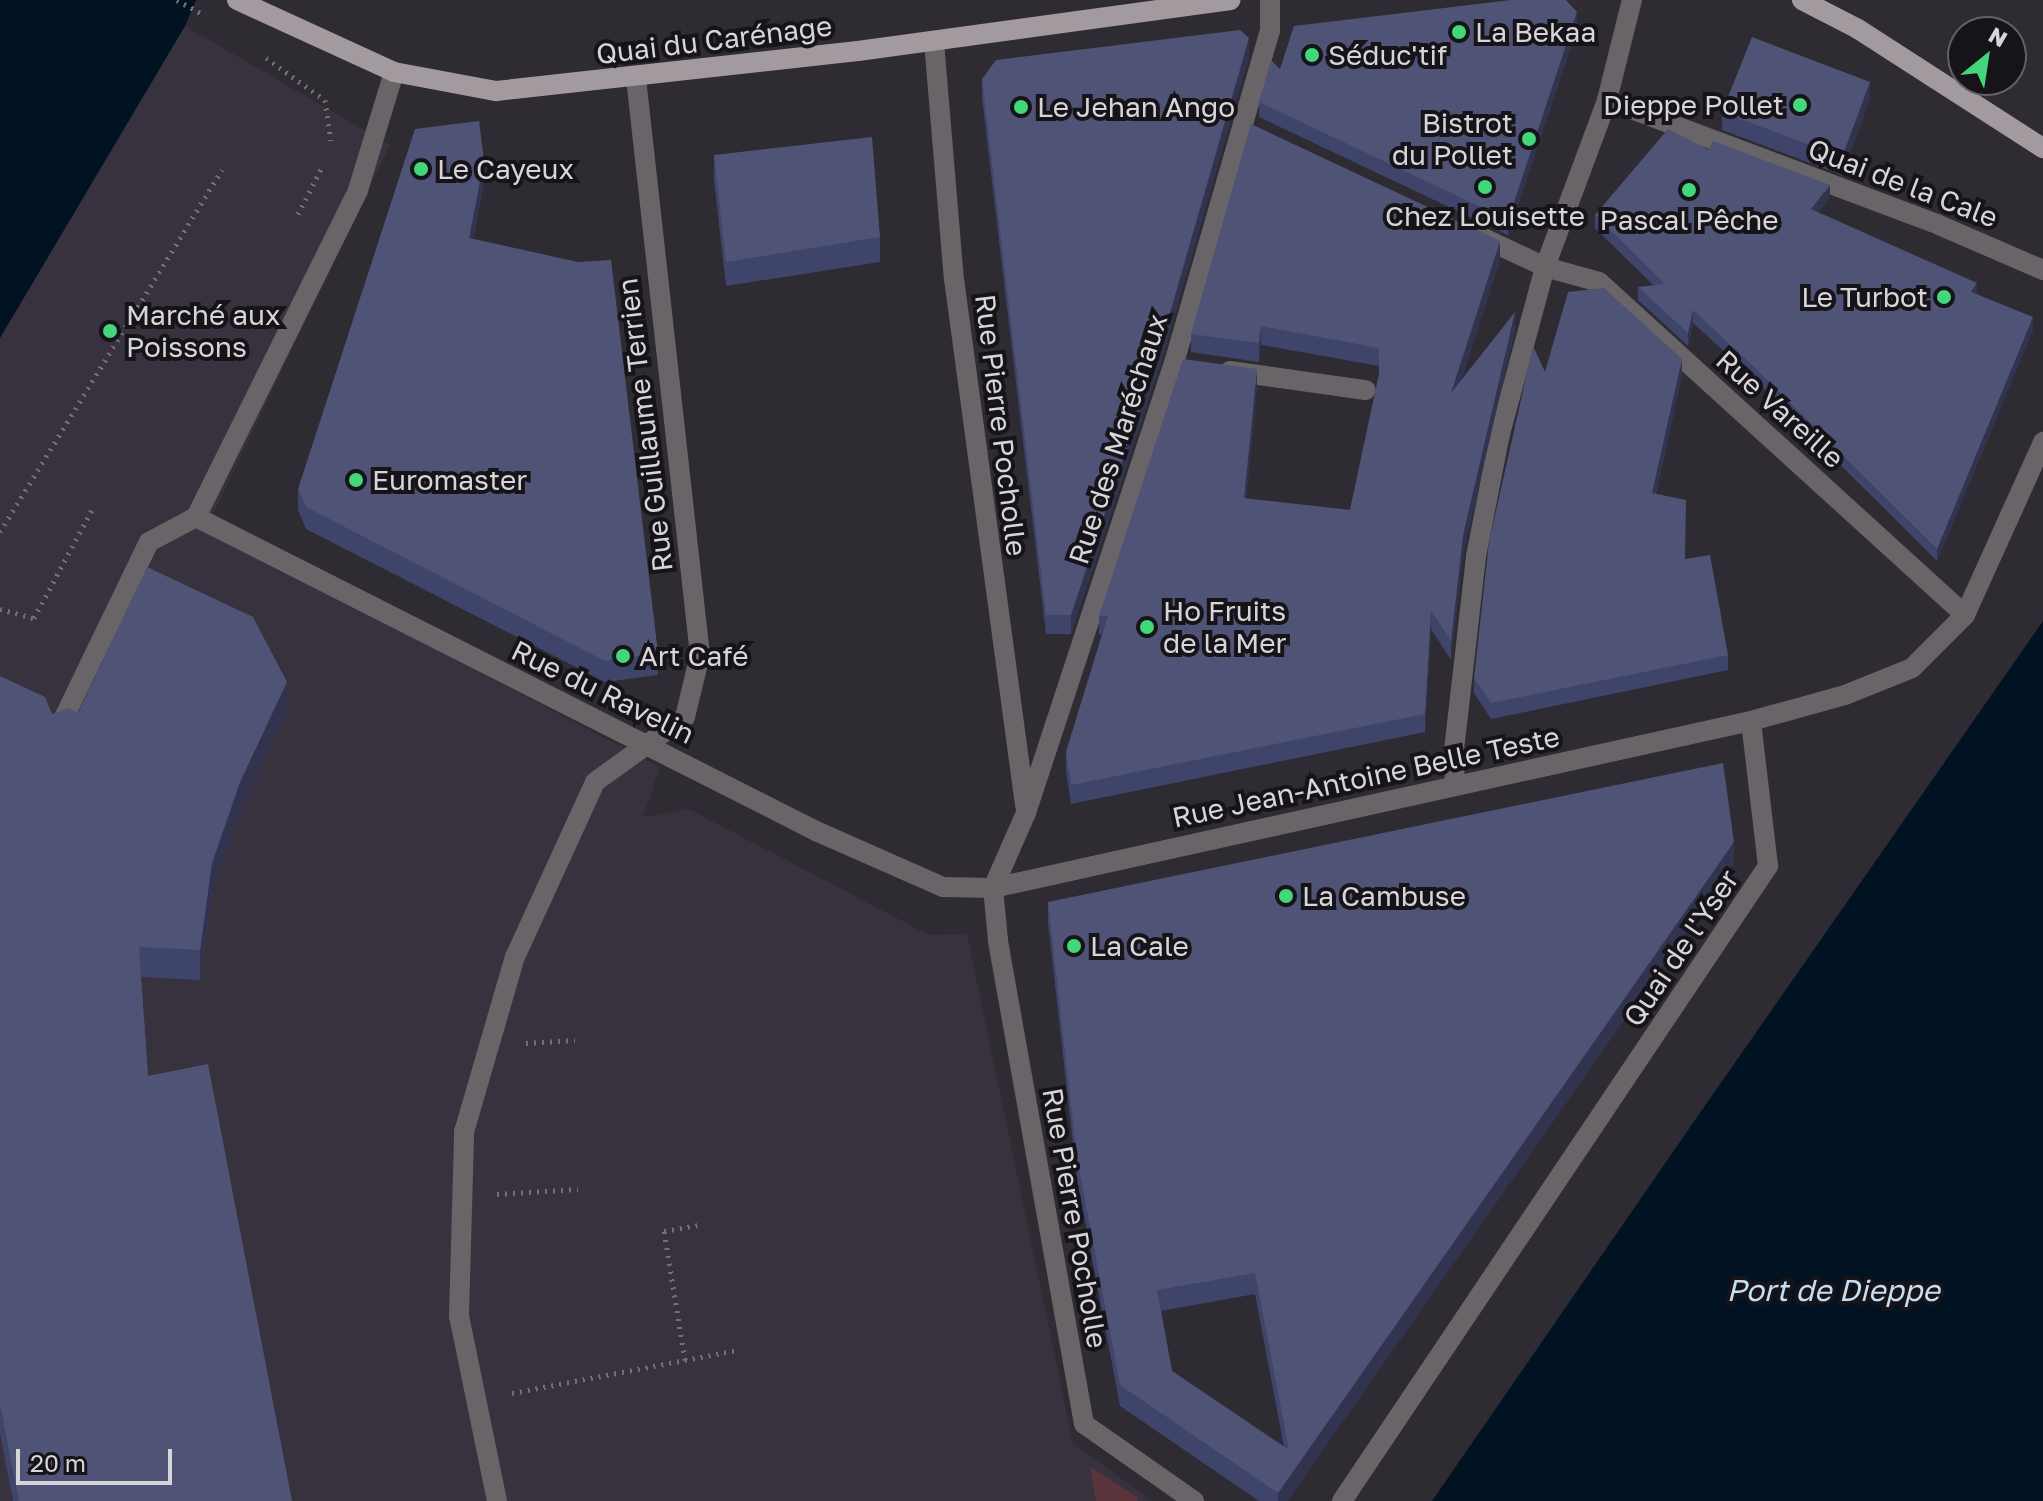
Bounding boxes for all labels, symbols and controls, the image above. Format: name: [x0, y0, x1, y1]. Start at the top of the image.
street label: Quai du Carénage: [594, 9, 834, 71]
place label: La Bekaa: [1475, 15, 1596, 49]
north arrow: [1947, 16, 2027, 96]
text: N: [1984, 21, 2012, 52]
marker: La Bekaa: [1450, 23, 1468, 41]
place label: Séduc'tif: [1328, 38, 1447, 72]
marker: Séduc'tif: [1303, 46, 1321, 64]
place label: Dieppe Pollet: [1603, 88, 1784, 122]
place label: Le Jehan Ango: [1037, 90, 1235, 124]
marker: Dieppe Pollet: [1791, 96, 1809, 114]
marker: Le Jehan Ango: [1012, 98, 1030, 116]
place label: Bistrot du Pollet: [1392, 106, 1513, 172]
marker: Bistrot du Pollet: [1520, 130, 1538, 148]
street label: Quai de la Cale: [1804, 131, 2002, 235]
place label: Le Cayeux: [437, 152, 574, 186]
marker: Le Cayeux: [412, 160, 430, 178]
marker: Chez Louisette: [1476, 178, 1494, 196]
marker: Pascal Pêche: [1680, 181, 1698, 199]
place label: Chez Louisette: [1385, 199, 1585, 233]
place label: Pascal Pêche: [1600, 203, 1778, 237]
street label: Rue Guillaume Terrien: [610, 276, 680, 574]
place label: Le Turbot: [1801, 280, 1928, 314]
marker: Le Turbot: [1935, 288, 1953, 306]
street label: Rue Pierre Pocholle: [968, 292, 1034, 558]
place label: Marché aux Poissons: [126, 298, 280, 364]
street label: Rue des Maréchaux: [1062, 310, 1174, 568]
marker: Marché aux Poissons: [101, 322, 119, 340]
street label: Rue Vareille: [1709, 343, 1851, 475]
place label: Euromaster: [372, 463, 527, 497]
marker: Euromaster: [347, 471, 365, 489]
place label: Ho Fruits de la Mer: [1163, 594, 1286, 660]
marker: Ho Fruits de la Mer: [1138, 618, 1156, 636]
street label: Rue du Ravelin: [506, 633, 700, 751]
place label: Art Café: [639, 639, 748, 673]
marker: Art Café: [614, 647, 632, 665]
street label: Rue Jean-Antoine Belle Teste: [1169, 720, 1563, 834]
street label: Quai de l'Yser: [1616, 863, 1746, 1033]
place label: La Cambuse: [1302, 879, 1466, 913]
marker: La Cambuse: [1277, 887, 1295, 905]
place label: La Cale: [1090, 929, 1189, 963]
marker: La Cale: [1065, 937, 1083, 955]
street label: Rue Pierre Pocholle: [1036, 1085, 1114, 1351]
water label: Port de Dieppe: [1726, 1272, 1940, 1308]
scale bar: [20, 1433, 176, 1483]
text: 20 m: [30, 1448, 86, 1477]

